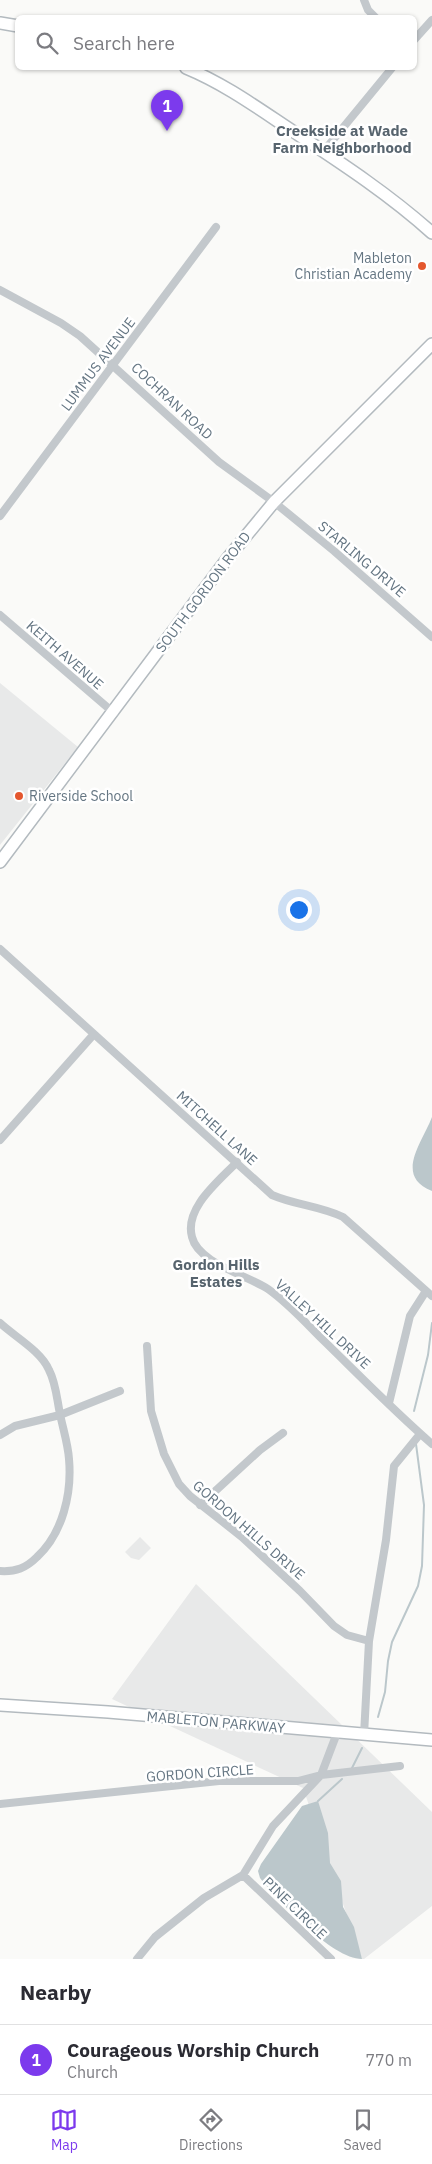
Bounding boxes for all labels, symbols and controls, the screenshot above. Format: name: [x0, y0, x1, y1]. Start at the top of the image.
search box: [15, 15, 417, 70]
icon: search: [33, 29, 61, 57]
text: Search here: [73, 31, 175, 55]
pin: 1: [151, 90, 183, 131]
district label: Creekside at Wade Farm Neighborhood: [272, 121, 412, 157]
place label: Mableton Christian Academy: [294, 249, 412, 283]
marker: Mableton Christian Academy: [416, 260, 428, 272]
street label: LUMMUS AVENUE: [57, 314, 139, 414]
street label: COCHRAN ROAD: [127, 359, 217, 443]
street label: STARLING DRIVE: [314, 517, 410, 601]
street label: SOUTH GORDON ROAD: [152, 528, 254, 656]
street label: KEITH AVENUE: [23, 617, 107, 693]
place label: Riverside School: [29, 787, 133, 805]
marker: Riverside School: [13, 790, 25, 802]
your location: [286, 897, 312, 923]
street label: MITCHELL LANE: [173, 1087, 261, 1169]
district label: Gordon Hills Estates: [173, 1255, 260, 1291]
street label: VALLEY HILL DRIVE: [272, 1275, 374, 1373]
street label: GORDON HILLS DRIVE: [189, 1476, 309, 1584]
street label: MABLETON PARKWAY: [146, 1707, 287, 1737]
street label: GORDON CIRCLE: [145, 1760, 255, 1786]
street label: PINE CIRCLE: [259, 1873, 331, 1943]
text: Nearby: [20, 1978, 91, 2006]
text: Courageous Worship Church: [67, 2038, 319, 2062]
text: 1: [31, 2050, 41, 2070]
text: 770 m: [365, 2050, 412, 2070]
text: Church: [67, 2062, 118, 2082]
tab: Map: [50, 2106, 78, 2154]
tab: Directions: [179, 2106, 243, 2154]
tab: Saved: [344, 2106, 382, 2154]

